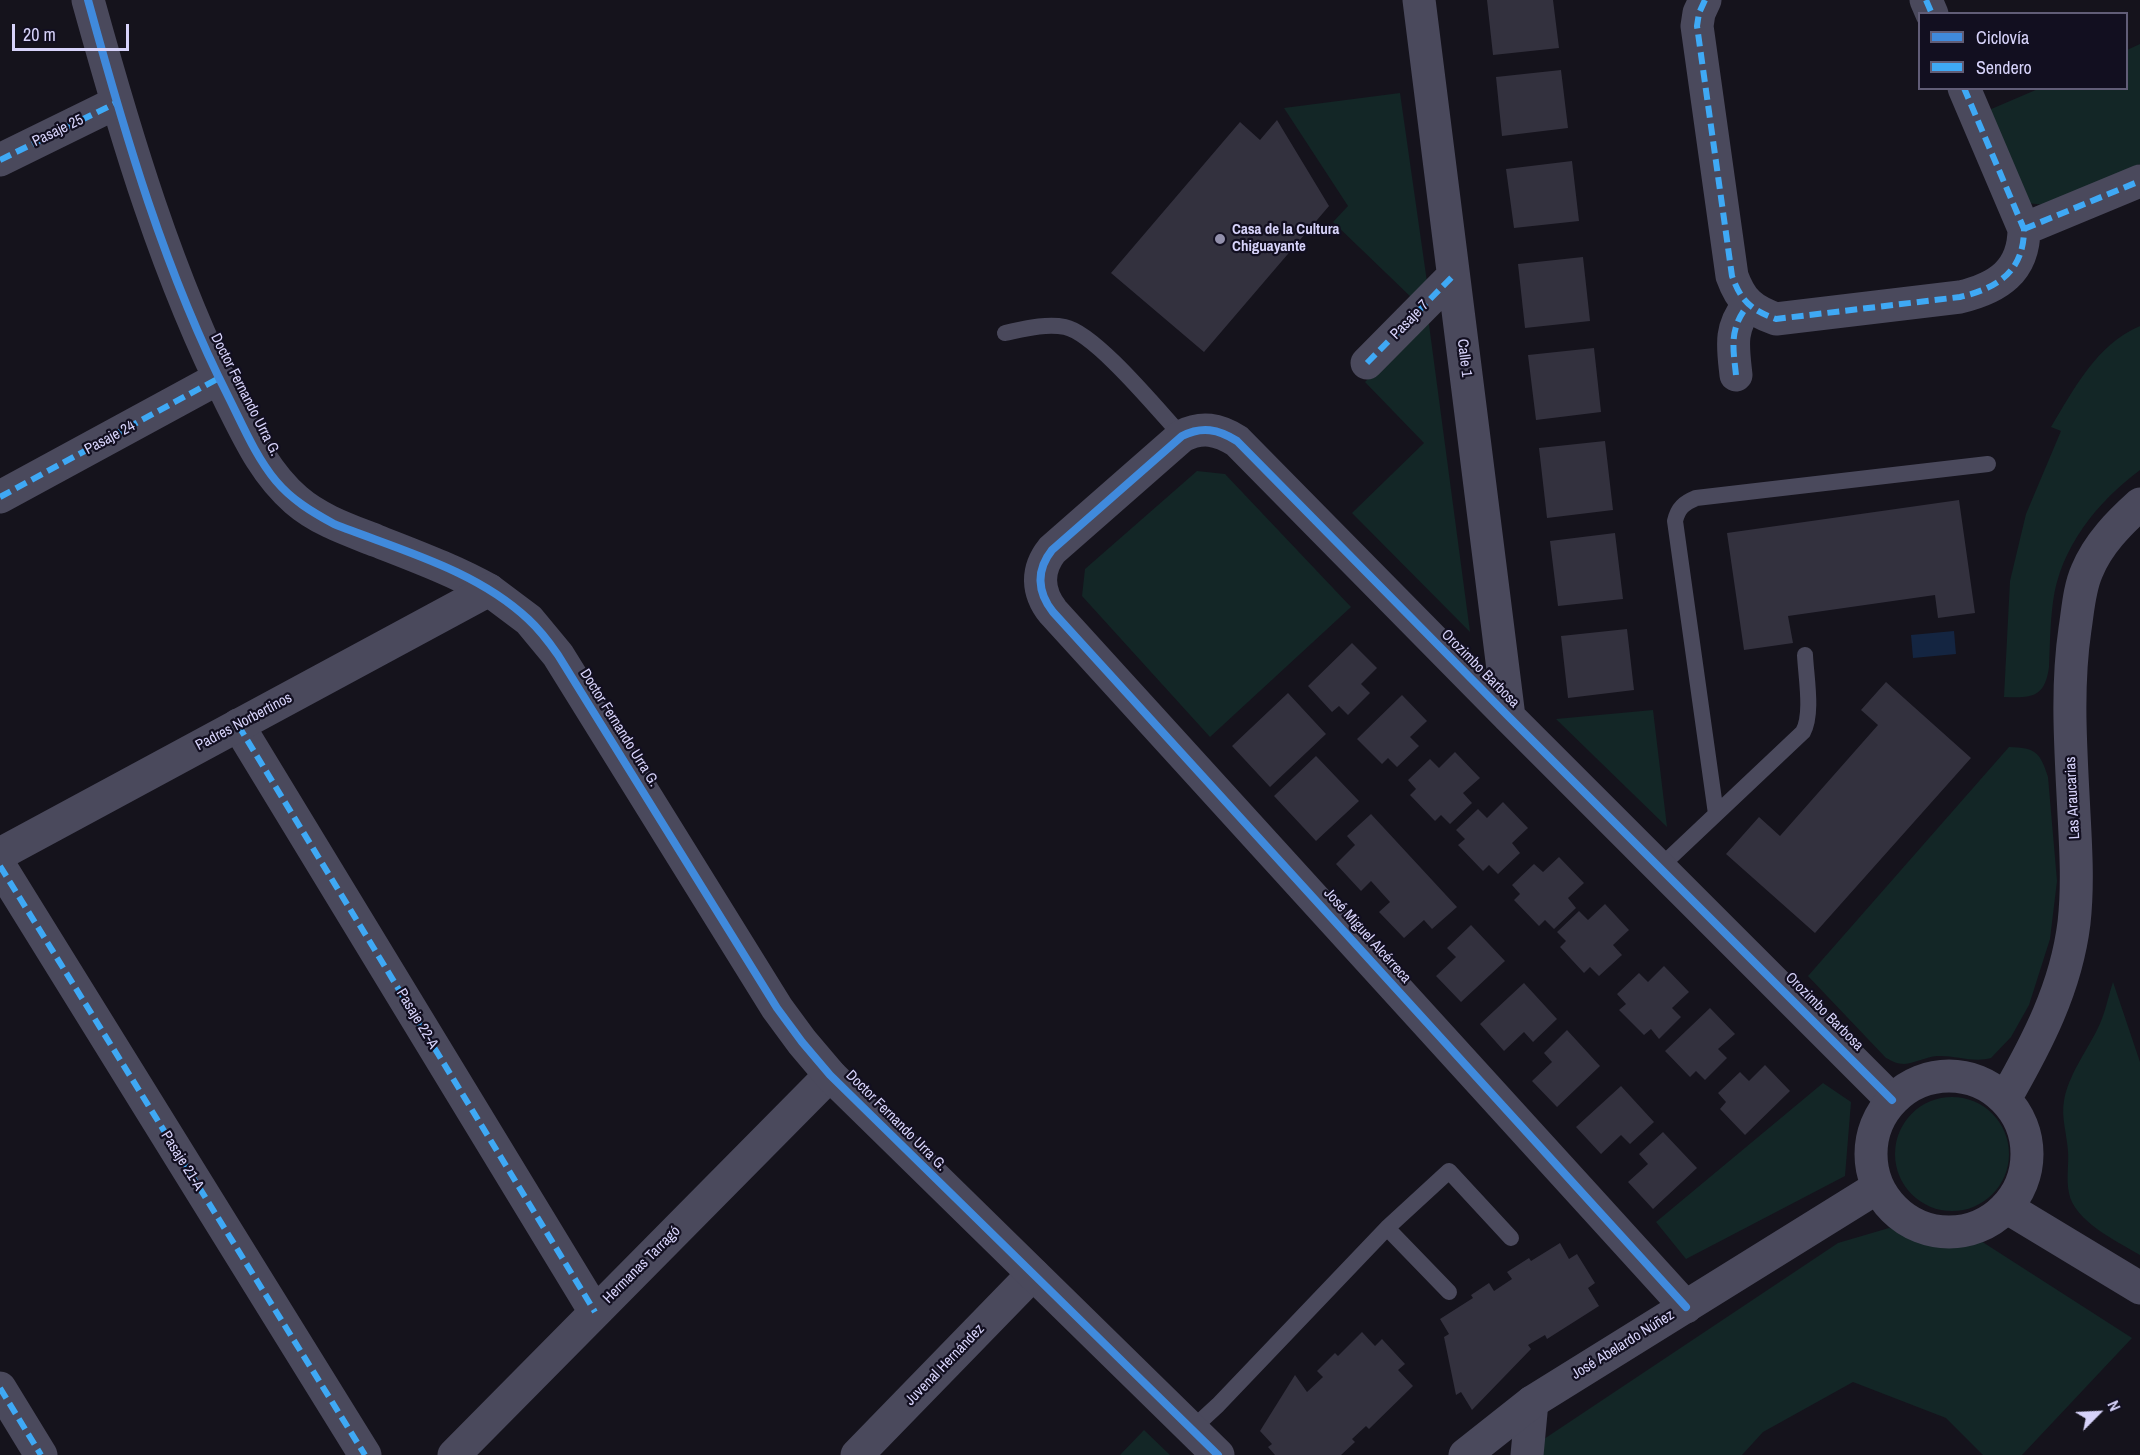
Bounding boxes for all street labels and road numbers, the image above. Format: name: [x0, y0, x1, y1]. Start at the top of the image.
street label: Pasaje 25: [29, 111, 87, 151]
street label: Pasaje 7: [1387, 297, 1433, 343]
street label: Doctor Fernando Urra G.: [206, 331, 284, 459]
street label: Calle 1: [1453, 338, 1475, 378]
street label: Pasaje 24: [82, 417, 138, 459]
street label: Orozimbo Barbosa: [1437, 626, 1523, 712]
street label: Doctor Fernando Urra G.: [575, 666, 663, 790]
street label: Padres Norbertinos: [193, 689, 295, 755]
street label: Las Araucarias: [2062, 756, 2084, 840]
street label: José Miguel Alcérreca: [1320, 885, 1414, 987]
street label: Orozimbo Barbosa: [1781, 969, 1867, 1055]
street label: Pasaje 22-A: [392, 986, 442, 1052]
street label: Doctor Fernando Urra G.: [842, 1067, 950, 1175]
street label: Pasaje 21-A: [157, 1128, 207, 1194]
street label: Hermanas Tarragó: [600, 1223, 684, 1307]
street label: José Abelardo Núñez: [1568, 1306, 1678, 1384]
street label: Juvenal Hernández: [902, 1321, 988, 1409]

